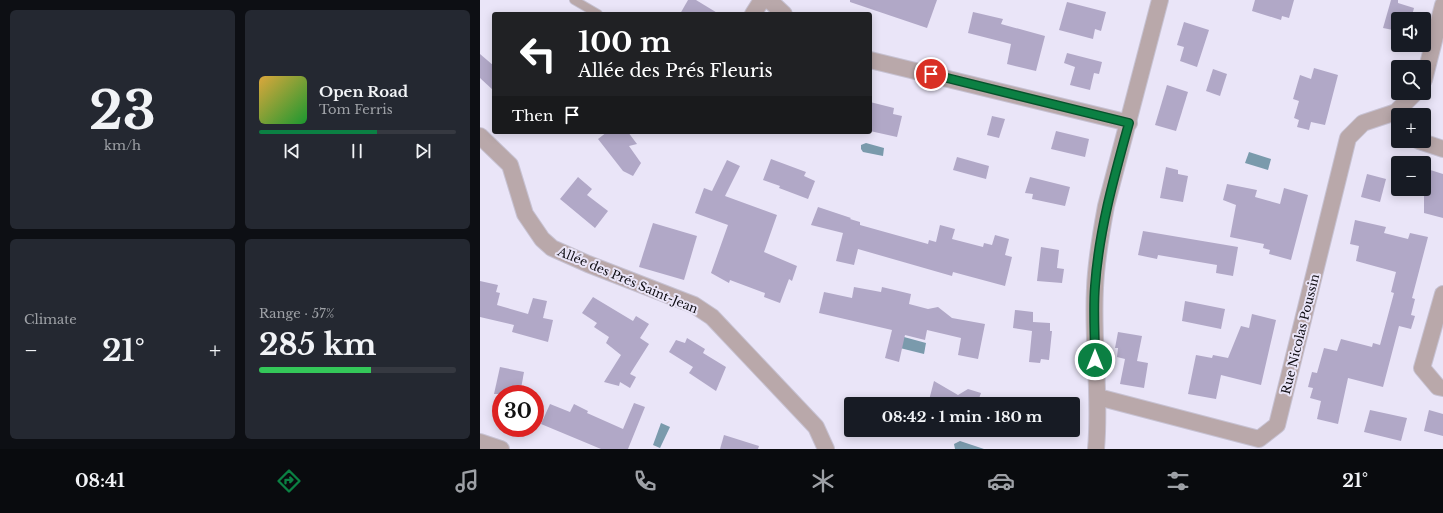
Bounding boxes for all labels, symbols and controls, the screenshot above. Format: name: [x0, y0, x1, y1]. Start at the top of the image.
map controls: [1391, 12, 1431, 196]
button: sound: [1391, 12, 1431, 52]
text: 100 m: [578, 25, 671, 60]
icon: left: [512, 28, 564, 80]
pin: [914, 57, 948, 91]
text: Allée des Prés Fleuris: [578, 60, 773, 82]
button: search: [1391, 60, 1431, 100]
icon: arrive: [920, 63, 942, 85]
text: 23: [89, 79, 156, 143]
text: Open Road: [319, 82, 408, 101]
text: Tom Ferris: [319, 101, 393, 118]
icon: arrive: [561, 104, 583, 126]
text: Then: [512, 106, 553, 125]
button: +: [1391, 108, 1431, 148]
text: km/h: [104, 137, 141, 154]
icon: previous: [281, 140, 303, 162]
icon: pause: [346, 140, 368, 162]
icon: next: [412, 140, 434, 162]
button: −: [1391, 156, 1431, 196]
street label: Allée des Prés Saint-Jean: [555, 243, 700, 316]
street label: Rue Nicolas Poussin: [1278, 272, 1322, 396]
text: Range · 57%: [259, 305, 334, 322]
text: Climate: [24, 311, 77, 328]
text: 285 km: [259, 326, 377, 363]
text: 21°: [102, 332, 145, 369]
text: −: [24, 337, 38, 364]
text: +: [209, 337, 221, 364]
position arrow: [1074, 339, 1116, 381]
speed limit sign: 30: [492, 385, 544, 437]
text: 08:42 · 1 min · 180 m: [882, 407, 1042, 426]
icon: directions: [275, 467, 303, 495]
icon: music: [453, 467, 481, 495]
icon: phone: [631, 467, 659, 495]
icon: climate: [809, 467, 837, 495]
icon: car: [987, 467, 1015, 495]
icon: filters: [1164, 467, 1192, 495]
text: 08:41: [75, 470, 125, 492]
text: 21°: [1342, 470, 1368, 492]

